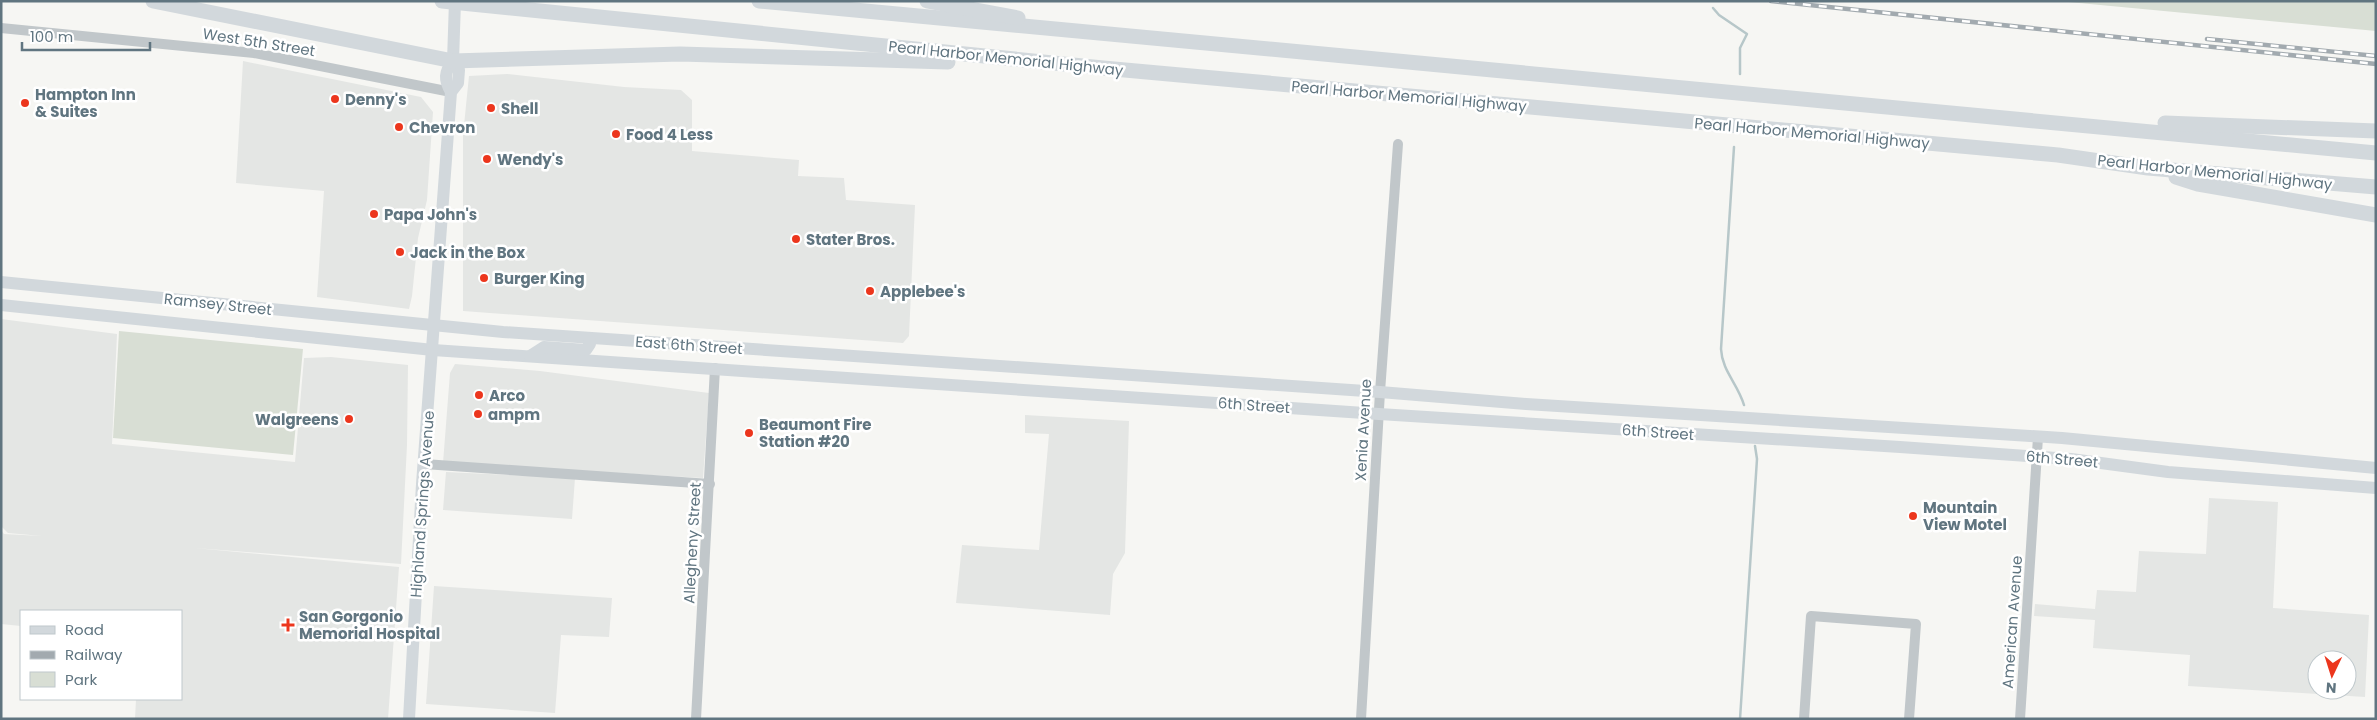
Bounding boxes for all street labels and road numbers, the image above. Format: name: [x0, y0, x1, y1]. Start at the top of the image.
street label: West 5th Street: [201, 23, 317, 61]
street label: Pearl Harbor Memorial Highway: [888, 35, 1125, 81]
street label: Pearl Harbor Memorial Highway: [1291, 75, 1528, 117]
street label: Pearl Harbor Memorial Highway: [1694, 112, 1931, 154]
street label: Pearl Harbor Memorial Highway: [2097, 149, 2334, 195]
street label: Ramsey Street: [163, 288, 273, 320]
street label: East 6th Street: [635, 331, 743, 359]
street label: Xenia Avenue: [1350, 378, 1376, 482]
street label: 6th Street: [1217, 392, 1291, 418]
street label: Highland Springs Avenue: [405, 410, 439, 598]
street label: 6th Street: [1621, 419, 1695, 445]
street label: 6th Street: [2025, 445, 2099, 473]
street label: Allegheny Street: [678, 482, 706, 604]
street label: American Avenue: [1997, 555, 2027, 689]

